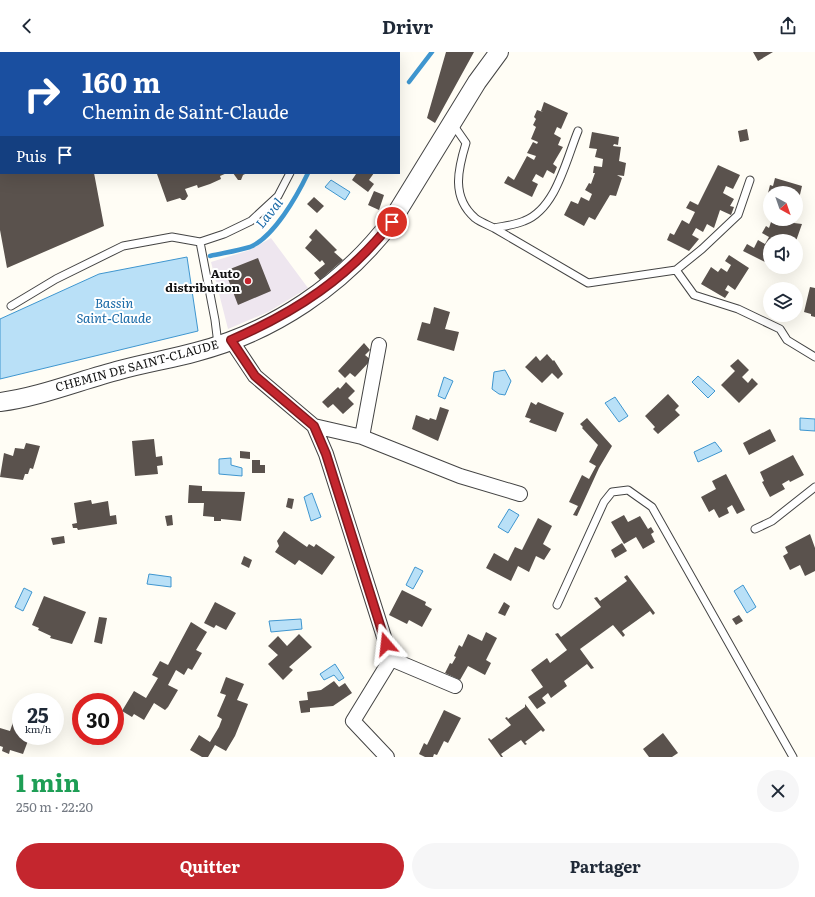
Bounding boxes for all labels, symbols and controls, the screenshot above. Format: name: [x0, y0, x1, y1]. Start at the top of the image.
text: Drivr: [382, 13, 433, 40]
icon: back: [16, 15, 38, 37]
icon: share: [777, 15, 799, 37]
text: 160 m: [82, 60, 161, 102]
icon: right: [16, 68, 68, 120]
text: Chemin de Saint-Claude: [82, 98, 289, 125]
text: Puis: [16, 144, 46, 167]
icon: arrive: [54, 144, 76, 166]
north arrow: [763, 186, 803, 226]
map controls: [763, 186, 803, 322]
water label: Laval: [251, 193, 287, 232]
pin: [375, 205, 409, 239]
icon: arrive: [381, 211, 403, 233]
button: sound: [763, 234, 803, 274]
place label: Auto distribution: [165, 264, 241, 296]
marker: Auto distribution: [243, 276, 253, 286]
button: layers: [763, 282, 803, 322]
water label: Bassin Saint-Claude: [76, 293, 152, 327]
street label: CHEMIN DE SAINT-CLAUDE: [53, 334, 221, 396]
position arrow: [365, 623, 407, 665]
speed limit sign: 30: [72, 693, 124, 745]
text: 25: [27, 699, 49, 729]
text: km/h: [25, 721, 51, 736]
text: 1 min: [16, 764, 80, 799]
button: close: [757, 770, 799, 812]
text: 250 m · 22:20: [16, 797, 93, 816]
button: Quitter: [16, 843, 404, 889]
button: Partager: [412, 843, 799, 889]

